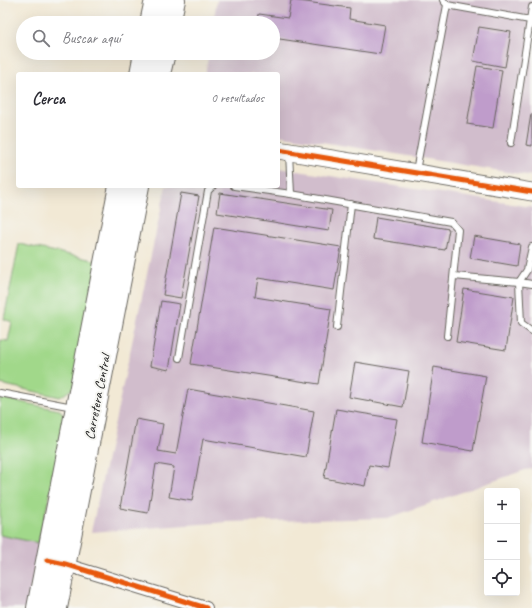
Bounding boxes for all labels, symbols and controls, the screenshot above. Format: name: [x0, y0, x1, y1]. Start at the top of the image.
search box: [16, 16, 280, 60]
icon: search: [30, 27, 52, 49]
text: Buscar aquí: [62, 29, 121, 48]
text: Cerca: [32, 88, 65, 109]
text: 0 resultados: [211, 90, 264, 106]
street label: Carretera Central: [81, 351, 115, 441]
map controls: [484, 488, 520, 596]
button: +: [484, 488, 520, 524]
button: −: [484, 524, 520, 560]
button: locate: [484, 560, 520, 596]

